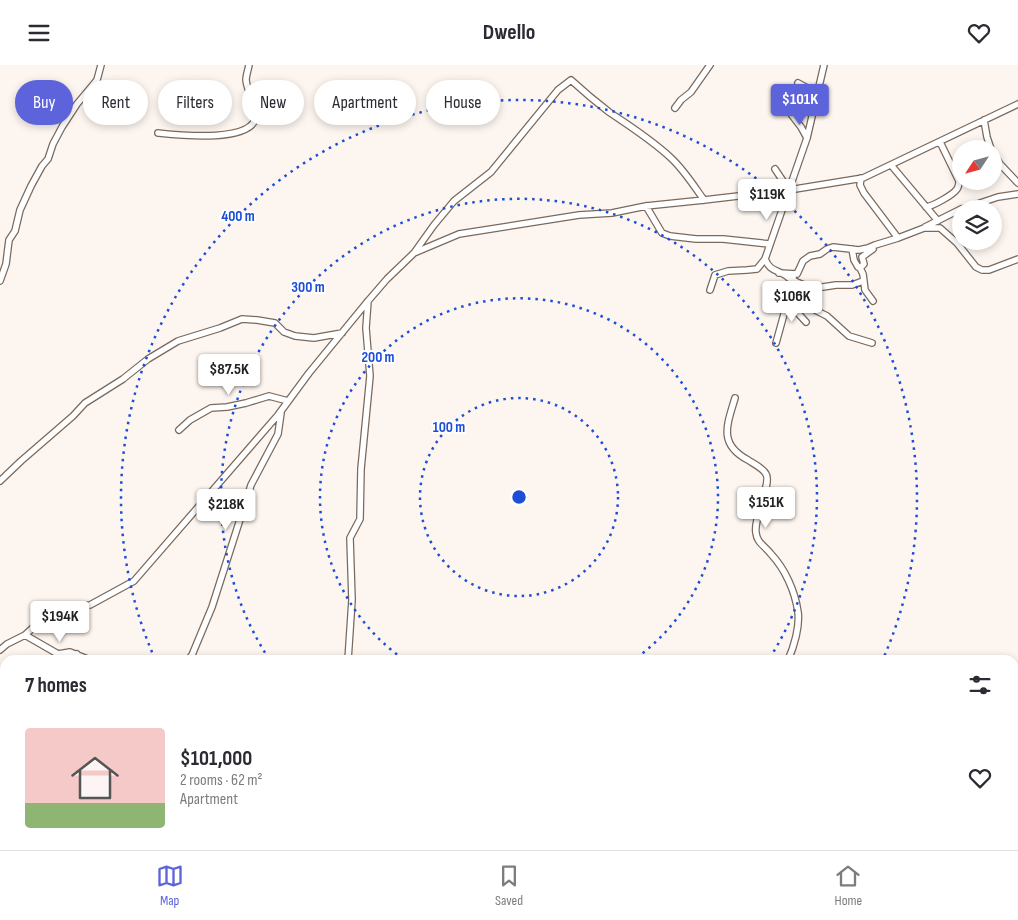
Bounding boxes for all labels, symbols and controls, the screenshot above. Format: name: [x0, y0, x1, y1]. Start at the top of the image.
icon: menu: [25, 19, 53, 47]
text: Dwello: [483, 19, 535, 46]
icon: heart: [965, 19, 993, 47]
chip: Buy: [15, 80, 73, 125]
chip: Rent: [83, 80, 148, 125]
chip: Filters: [158, 80, 232, 125]
chip: New: [242, 80, 304, 125]
chip: Apartment: [314, 80, 416, 125]
chip: House: [426, 80, 500, 125]
pin: $101K: [765, 83, 835, 126]
text: $101K: [782, 90, 818, 109]
north arrow: [952, 140, 1002, 190]
map controls: [952, 140, 1002, 250]
pin: $119K: [732, 179, 802, 221]
text: $119K: [749, 185, 785, 204]
button: layers: [952, 200, 1002, 250]
text: 400 m: [221, 207, 255, 226]
text: 300 m: [291, 278, 325, 297]
pin: $106K: [757, 281, 827, 323]
text: $106K: [773, 287, 811, 306]
text: 200 m: [361, 348, 395, 367]
pin: $87.5K: [188, 353, 270, 396]
text: $87.5K: [209, 360, 249, 379]
text: 100 m: [433, 418, 465, 437]
pin: $151K: [731, 487, 801, 529]
centre of rings: [510, 488, 528, 506]
pin: $218K: [191, 489, 261, 531]
text: $151K: [748, 493, 784, 512]
text: $218K: [208, 495, 244, 514]
pin: $194K: [25, 601, 95, 643]
text: $194K: [41, 607, 79, 626]
icon: filters: [966, 671, 994, 699]
text: 7 homes: [25, 673, 87, 698]
text: $101,000: [180, 746, 252, 771]
icon: home: [65, 748, 125, 808]
icon: heart: [966, 764, 994, 792]
text: 2 rooms · 62 m²: [180, 771, 263, 790]
text: Apartment: [180, 790, 238, 809]
tab: Map: [156, 862, 184, 909]
tab: Saved: [495, 862, 523, 909]
tab: Home: [834, 862, 862, 909]

